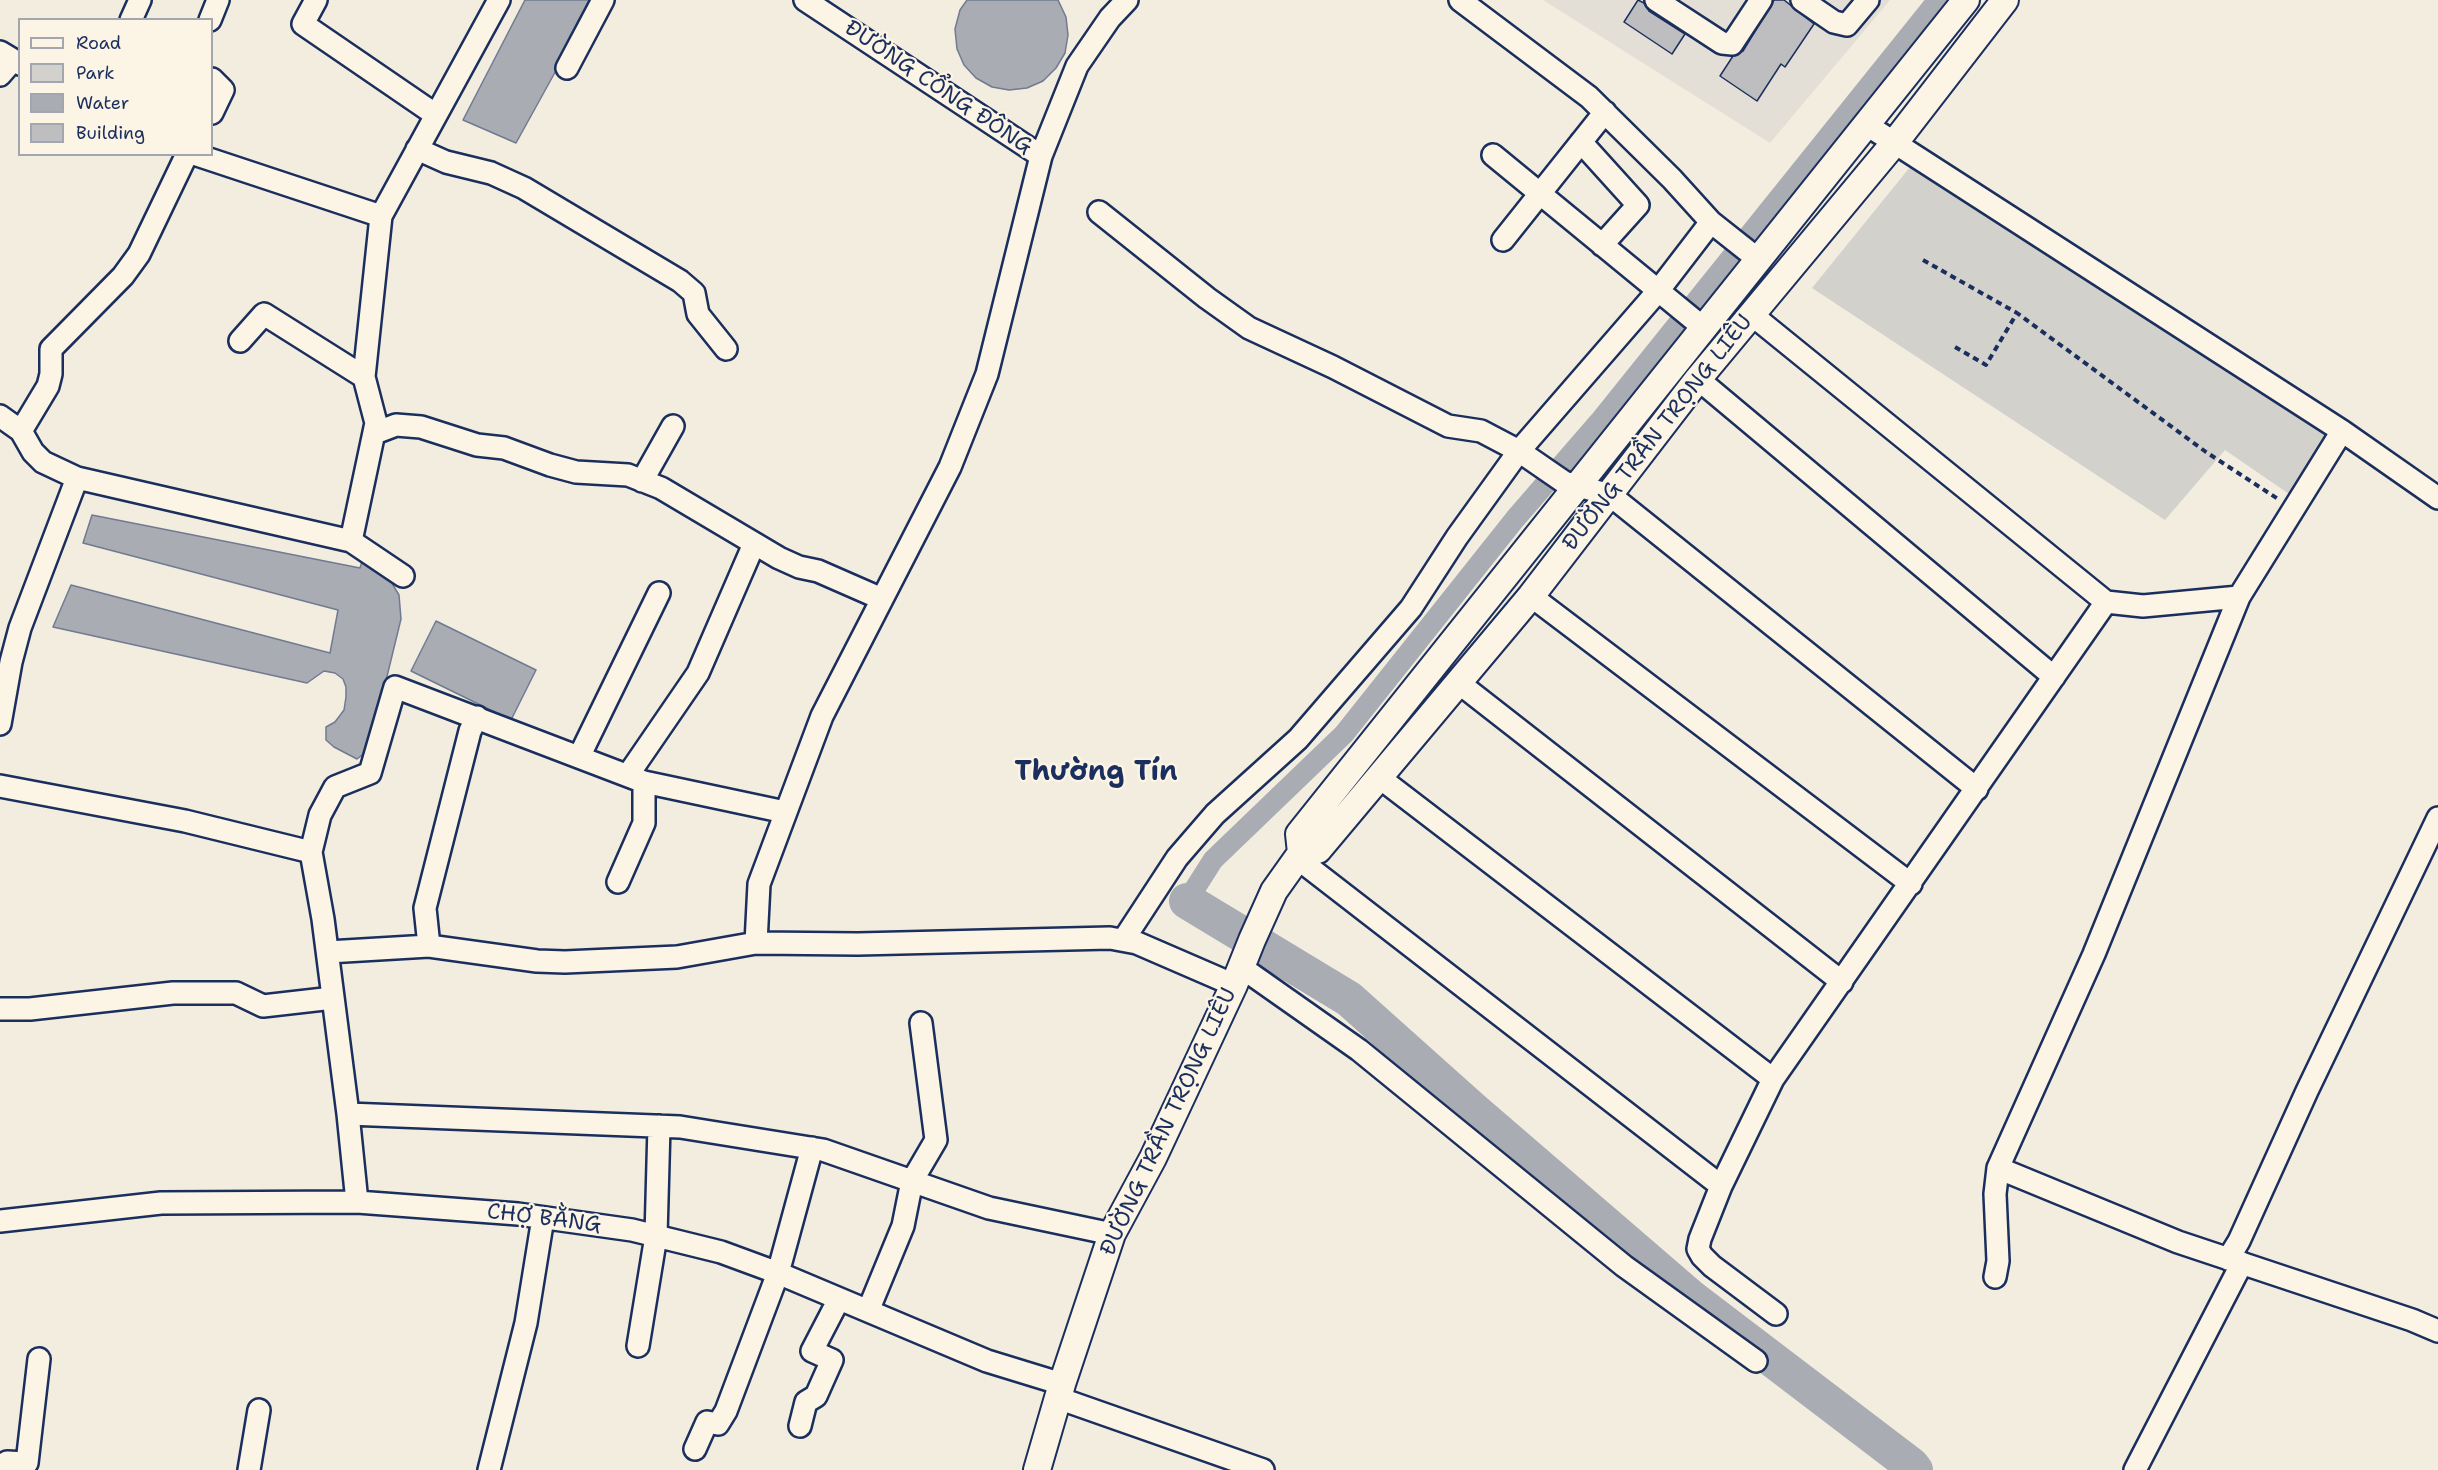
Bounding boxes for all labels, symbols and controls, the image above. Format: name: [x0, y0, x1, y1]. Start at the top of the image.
street label: ĐƯỜNG CỔNG ĐÔNG: [839, 15, 1037, 161]
legend: [18, 18, 213, 156]
text: Road: [76, 31, 121, 55]
text: Park: [76, 61, 115, 85]
text: Water: [76, 91, 129, 115]
text: Building: [76, 121, 145, 145]
street label: ĐƯỜNG TRẦN TRỌNG LIÊU: [1558, 310, 1758, 556]
district label: Thường Tín: [1014, 756, 1178, 790]
street label: ĐƯỜNG TRẦN TRỌNG LIÊU: [1095, 984, 1243, 1260]
street label: CHỢ BẰNG: [485, 1199, 603, 1239]

